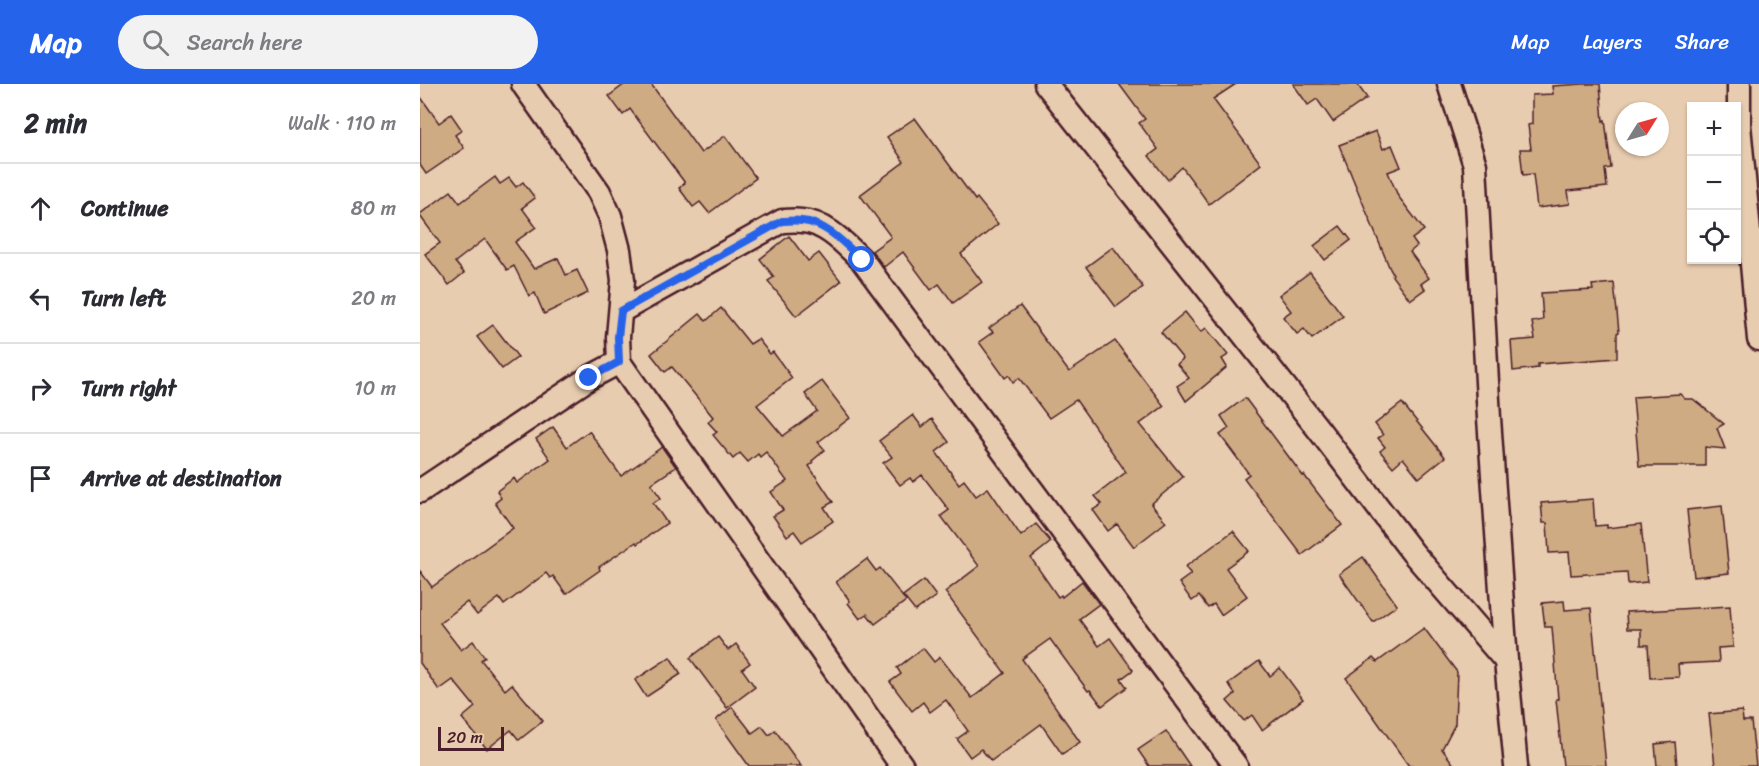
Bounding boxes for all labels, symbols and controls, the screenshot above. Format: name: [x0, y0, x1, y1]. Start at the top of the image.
search box: [118, 15, 538, 69]
text: Map: [30, 18, 82, 67]
text: Search here: [187, 23, 303, 62]
text: Map: [1511, 23, 1550, 61]
text: Layers: [1583, 23, 1642, 61]
text: Share: [1675, 23, 1729, 61]
icon: search: [139, 26, 172, 59]
text: 2 min: [24, 100, 87, 146]
north arrow: [1615, 102, 1669, 156]
map controls: [1687, 102, 1741, 264]
button: +: [1687, 102, 1741, 156]
text: Walk · 110 m: [288, 106, 396, 141]
button: −: [1687, 156, 1741, 210]
text: Continue: [81, 189, 169, 228]
text: 80 m: [351, 191, 396, 226]
icon: ahead: [24, 192, 57, 225]
button: locate: [1687, 210, 1741, 264]
route start: [848, 246, 874, 272]
text: Turn left: [81, 279, 166, 318]
text: 20 m: [351, 281, 396, 316]
icon: left: [24, 282, 57, 315]
route end: [575, 364, 601, 390]
text: Turn right: [81, 369, 176, 408]
text: 10 m: [354, 371, 396, 406]
icon: right: [24, 372, 57, 405]
text: Arrive at destination: [81, 459, 282, 498]
icon: arrive: [24, 462, 57, 495]
text: 20 m: [447, 723, 483, 752]
scale bar: [438, 724, 504, 752]

